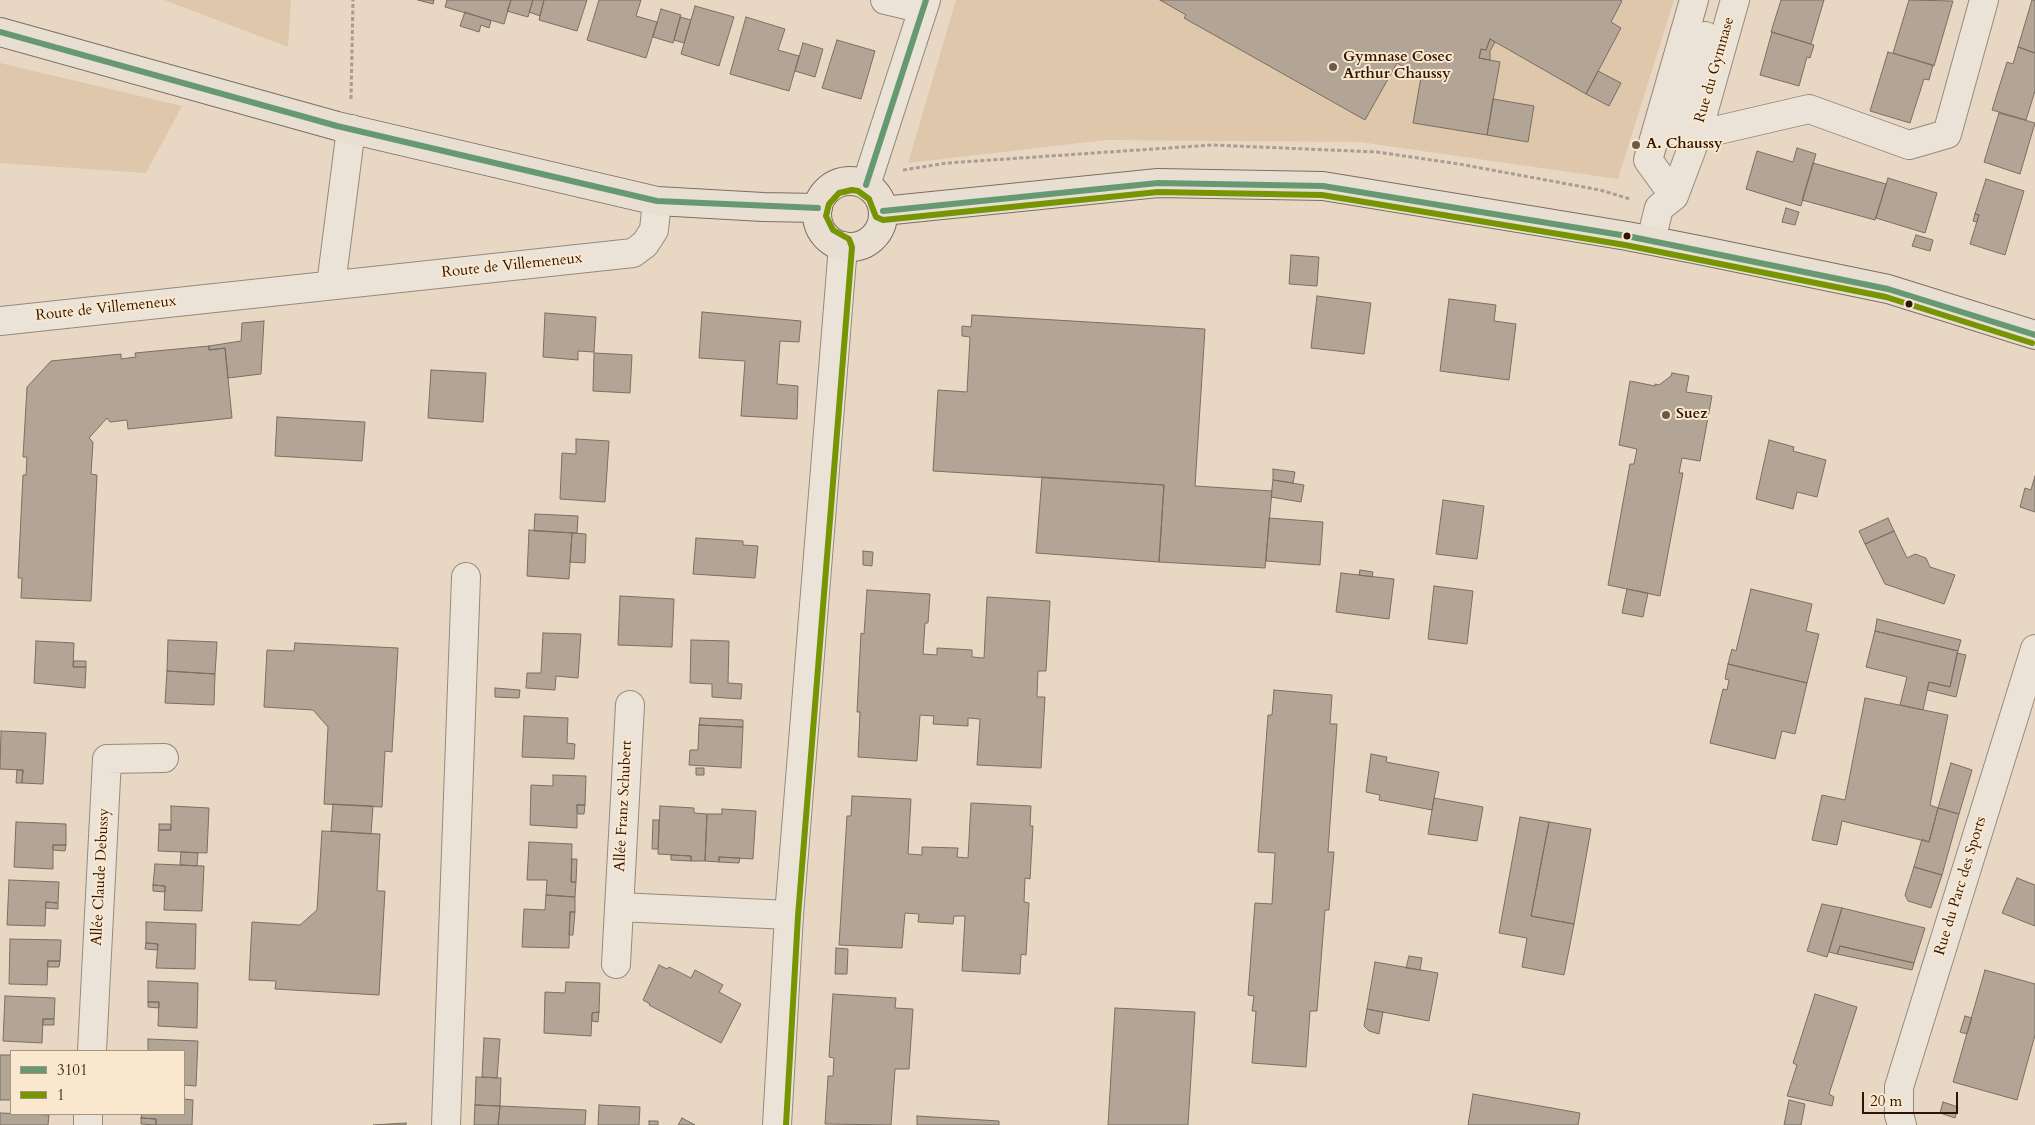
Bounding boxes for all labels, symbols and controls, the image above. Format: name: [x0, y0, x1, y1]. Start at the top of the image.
street label: Rue du Gymnase: [1691, 15, 1739, 125]
place label: Gymnase Cosec Arthur Chaussy: [1343, 49, 1452, 84]
marker: Gymnase Cosec Arthur Chaussy: [1327, 61, 1339, 73]
place label: A. Chaussy: [1646, 136, 1723, 154]
marker: A. Chaussy: [1630, 139, 1642, 151]
unlabelled marker: [1622, 231, 1632, 241]
street label: Route de Villemeneux: [441, 250, 583, 282]
street label: Route de Villemeneux: [35, 293, 177, 325]
unlabelled marker: [1904, 299, 1914, 309]
place label: Suez: [1676, 406, 1708, 424]
marker: Suez: [1660, 409, 1672, 421]
street label: Allée Franz Schubert: [612, 740, 636, 872]
street label: Allée Claude Debussy: [88, 808, 114, 946]
street label: Rue du Parc des Sports: [1931, 814, 1991, 958]
legend: [10, 1050, 185, 1115]
text: 3101: [57, 1060, 88, 1080]
scale bar: [1865, 1082, 1961, 1114]
text: 1: [57, 1085, 65, 1105]
text: 20 m: [1870, 1091, 1902, 1111]

